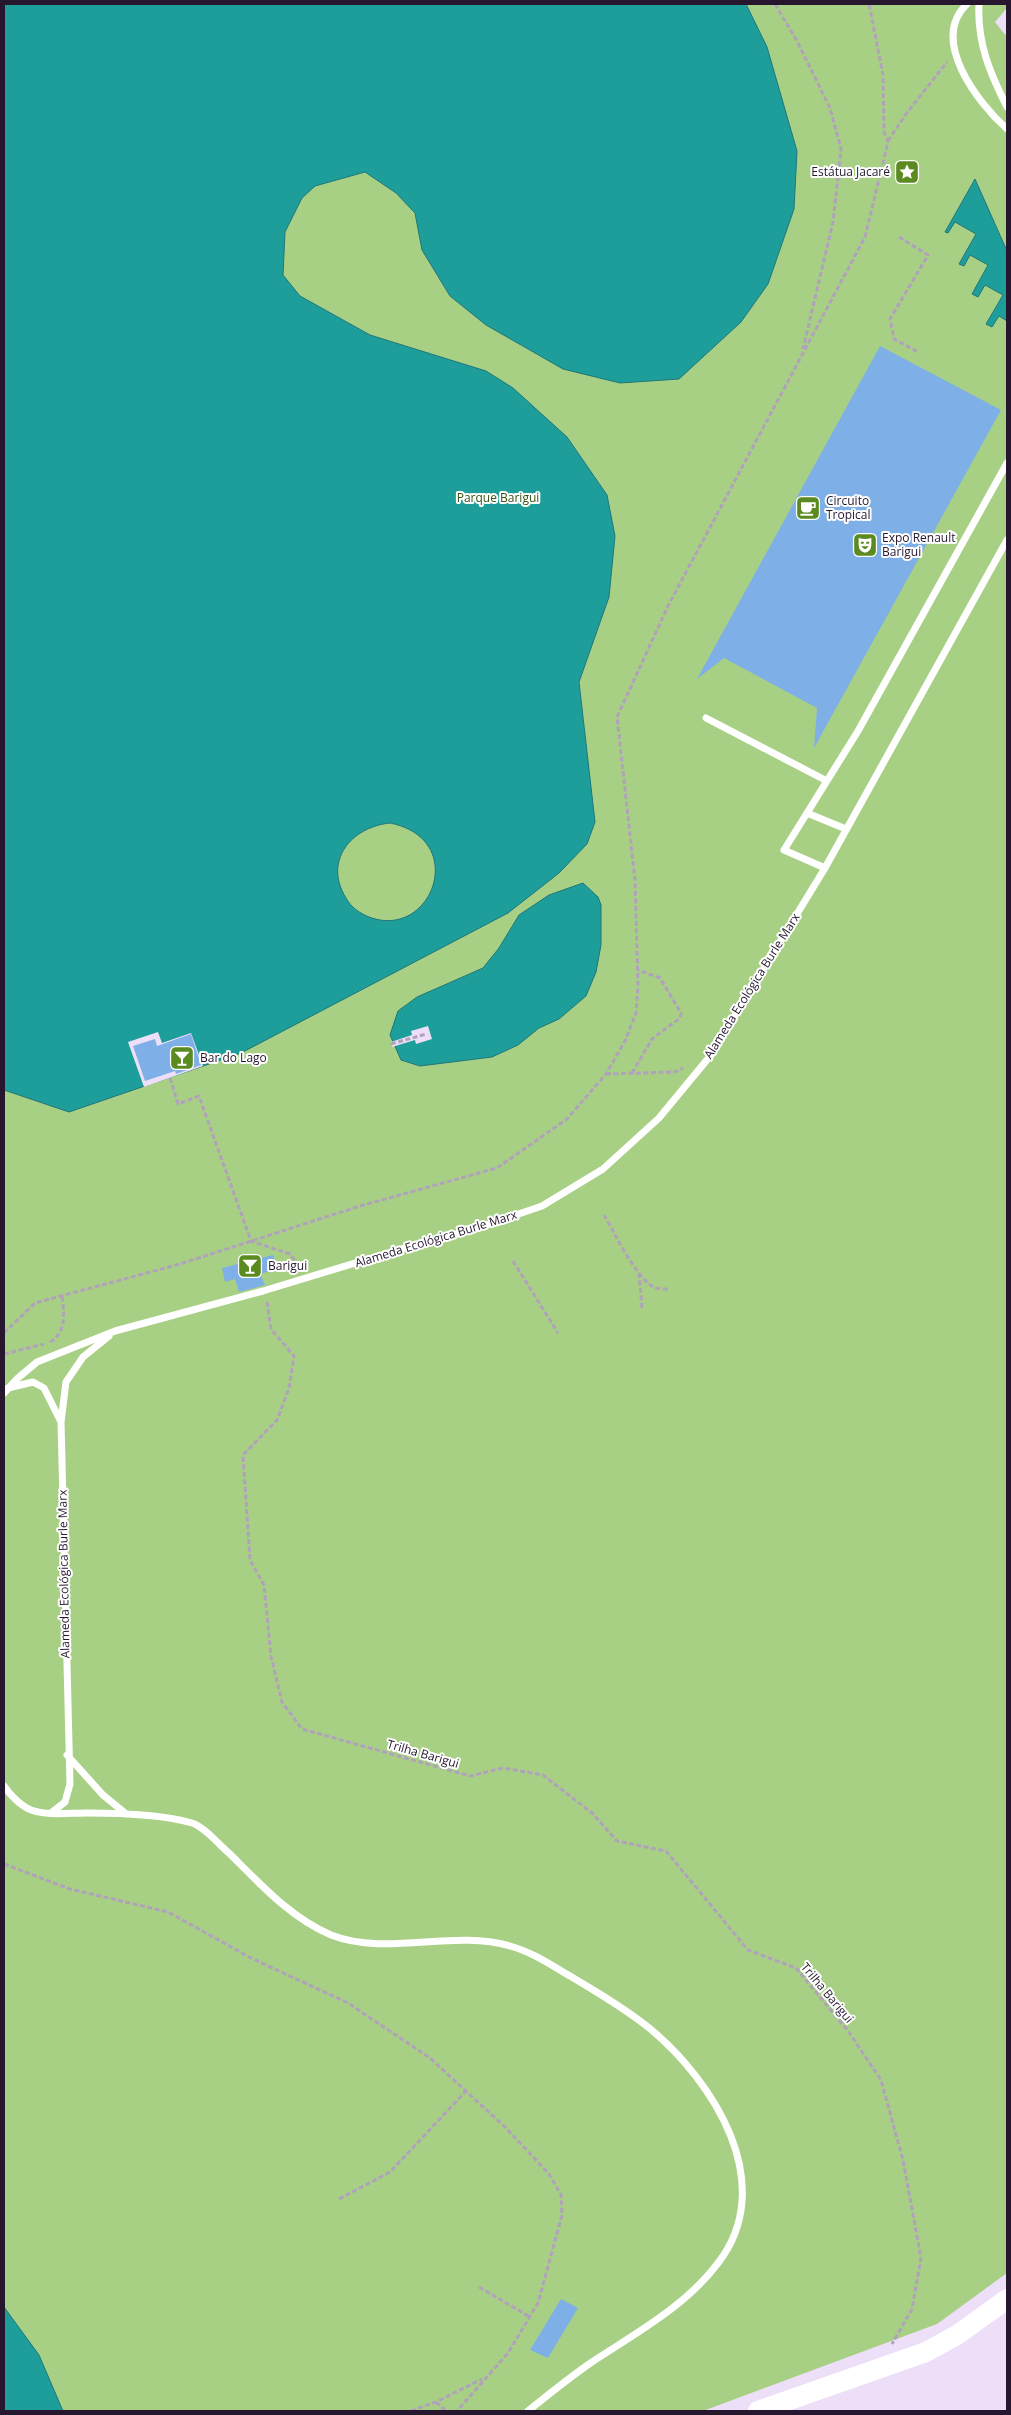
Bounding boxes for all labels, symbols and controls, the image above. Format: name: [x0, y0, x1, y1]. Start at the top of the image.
place icon: Estátua Jacaré: [894, 159, 920, 185]
place label: Estátua Jacaré: [811, 163, 890, 180]
park label: Parque Barigui: [457, 489, 539, 506]
place label: Circuito Tropical: [826, 492, 871, 523]
cafe icon: Circuito Tropical: [795, 495, 821, 521]
place label: Expo Renault Barigui: [882, 529, 955, 560]
theatre icon: Expo Renault Barigui: [852, 532, 878, 558]
street label: Alameda Ecológica Burle Marx: [700, 909, 804, 1062]
bar icon: Bar do Lago: [169, 1045, 195, 1071]
place label: Bar do Lago: [200, 1049, 267, 1066]
street label: Alameda Ecológica Burle Marx: [353, 1206, 520, 1271]
bar icon: Barigui: [237, 1253, 263, 1279]
place label: Barigui: [268, 1257, 307, 1274]
street label: Alameda Ecológica Burle Marx: [54, 1489, 73, 1659]
street label: Trilha Barigui: [385, 1735, 461, 1772]
street label: Trilha Barigui: [797, 1959, 858, 2026]

